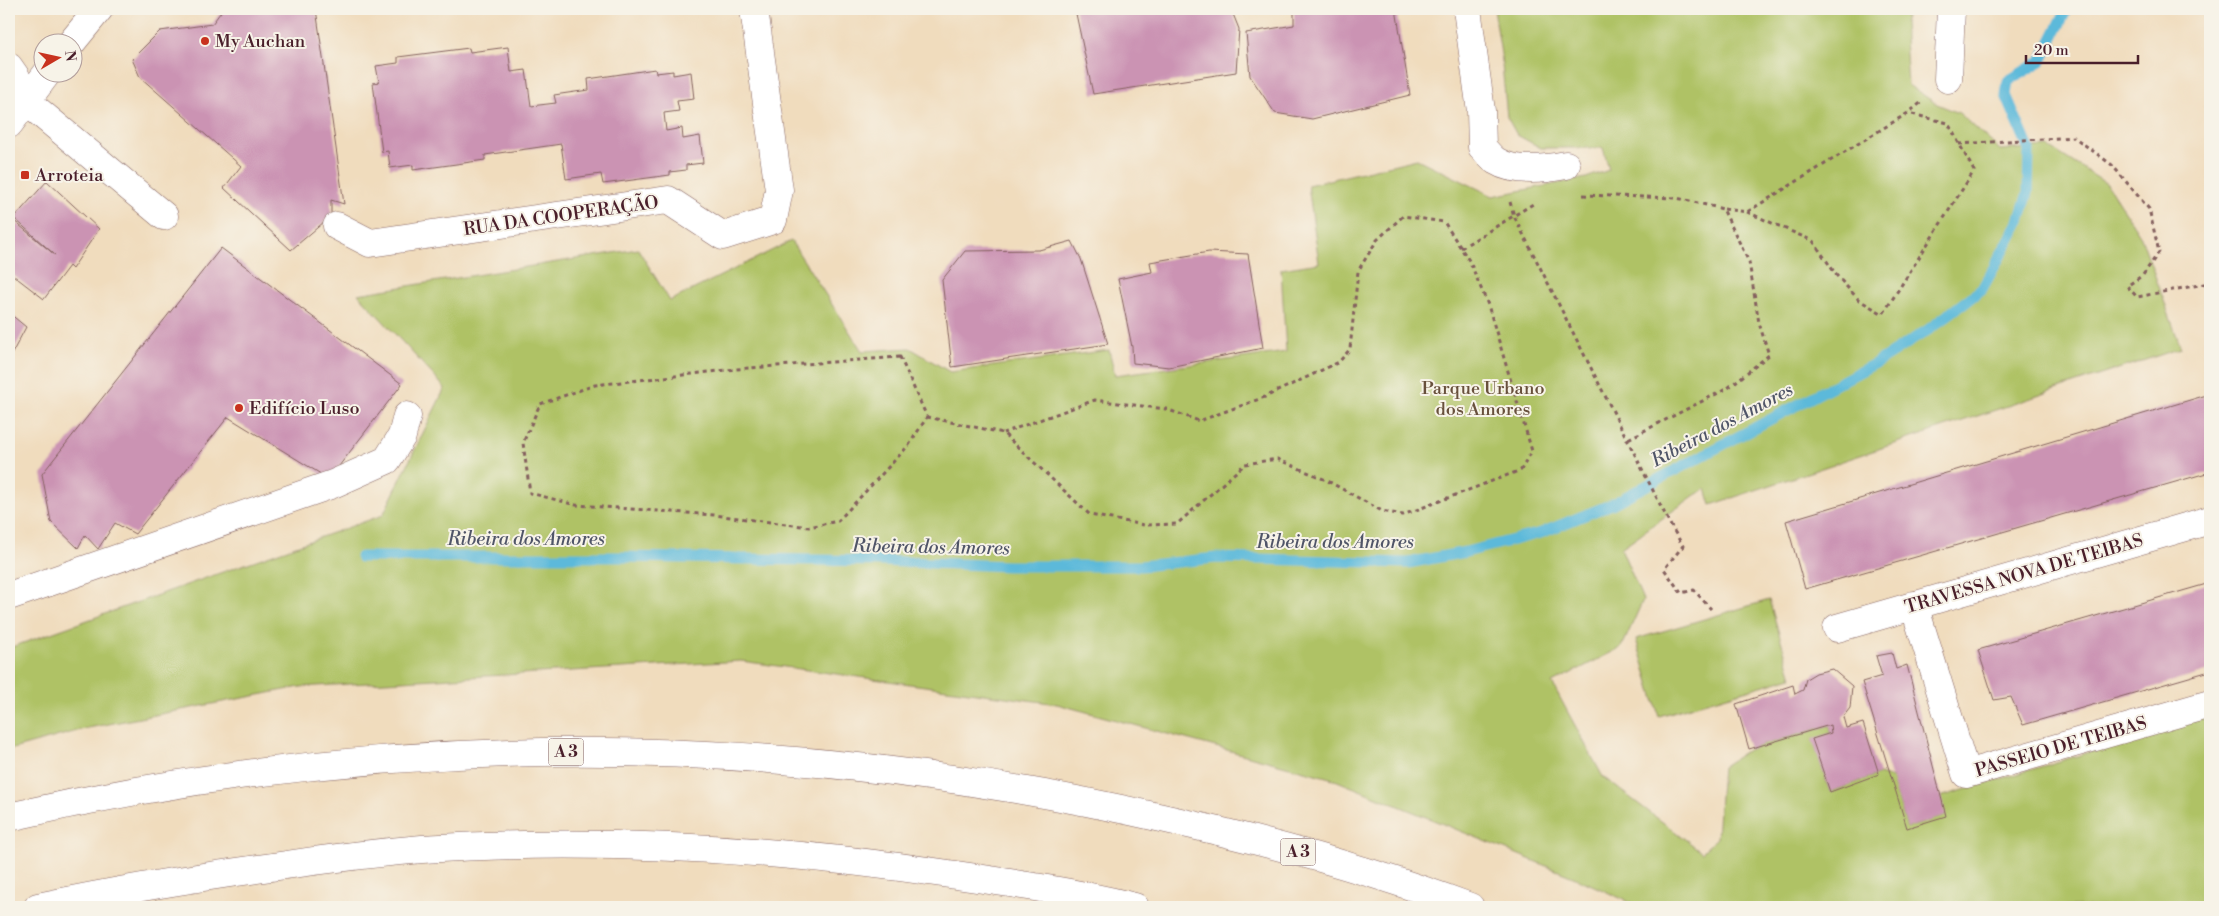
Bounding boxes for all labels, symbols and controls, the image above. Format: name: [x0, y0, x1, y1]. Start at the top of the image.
place label: My Auchan: [215, 30, 306, 53]
north arrow: [32, 32, 82, 82]
scale bar: [2026, 32, 2139, 64]
marker: My Auchan: [199, 35, 211, 47]
text: 20 m: [2034, 41, 2069, 60]
text: N: [60, 49, 80, 63]
place label: Arroteia: [34, 164, 104, 187]
marker: Arroteia: [19, 169, 31, 181]
street label: RUA DA COOPERAÇÃO: [462, 190, 660, 241]
park label: Parque Urbano dos Amores: [1421, 377, 1545, 421]
water label: Ribeira dos Amores: [1646, 377, 1797, 473]
place label: Edifício Luso: [249, 397, 360, 420]
marker: Edifício Luso: [233, 402, 245, 414]
water label: Ribeira dos Amores: [446, 527, 605, 551]
street label: TRAVESSA NOVA DE TEIBAS: [1902, 529, 2146, 619]
water label: Ribeira dos Amores: [1255, 530, 1414, 554]
water label: Ribeira dos Amores: [851, 534, 1010, 560]
street label: PASSEIO DE TEIBAS: [1972, 711, 2150, 783]
road number: A 3: [548, 739, 584, 766]
road number: A 3: [1280, 839, 1316, 866]

